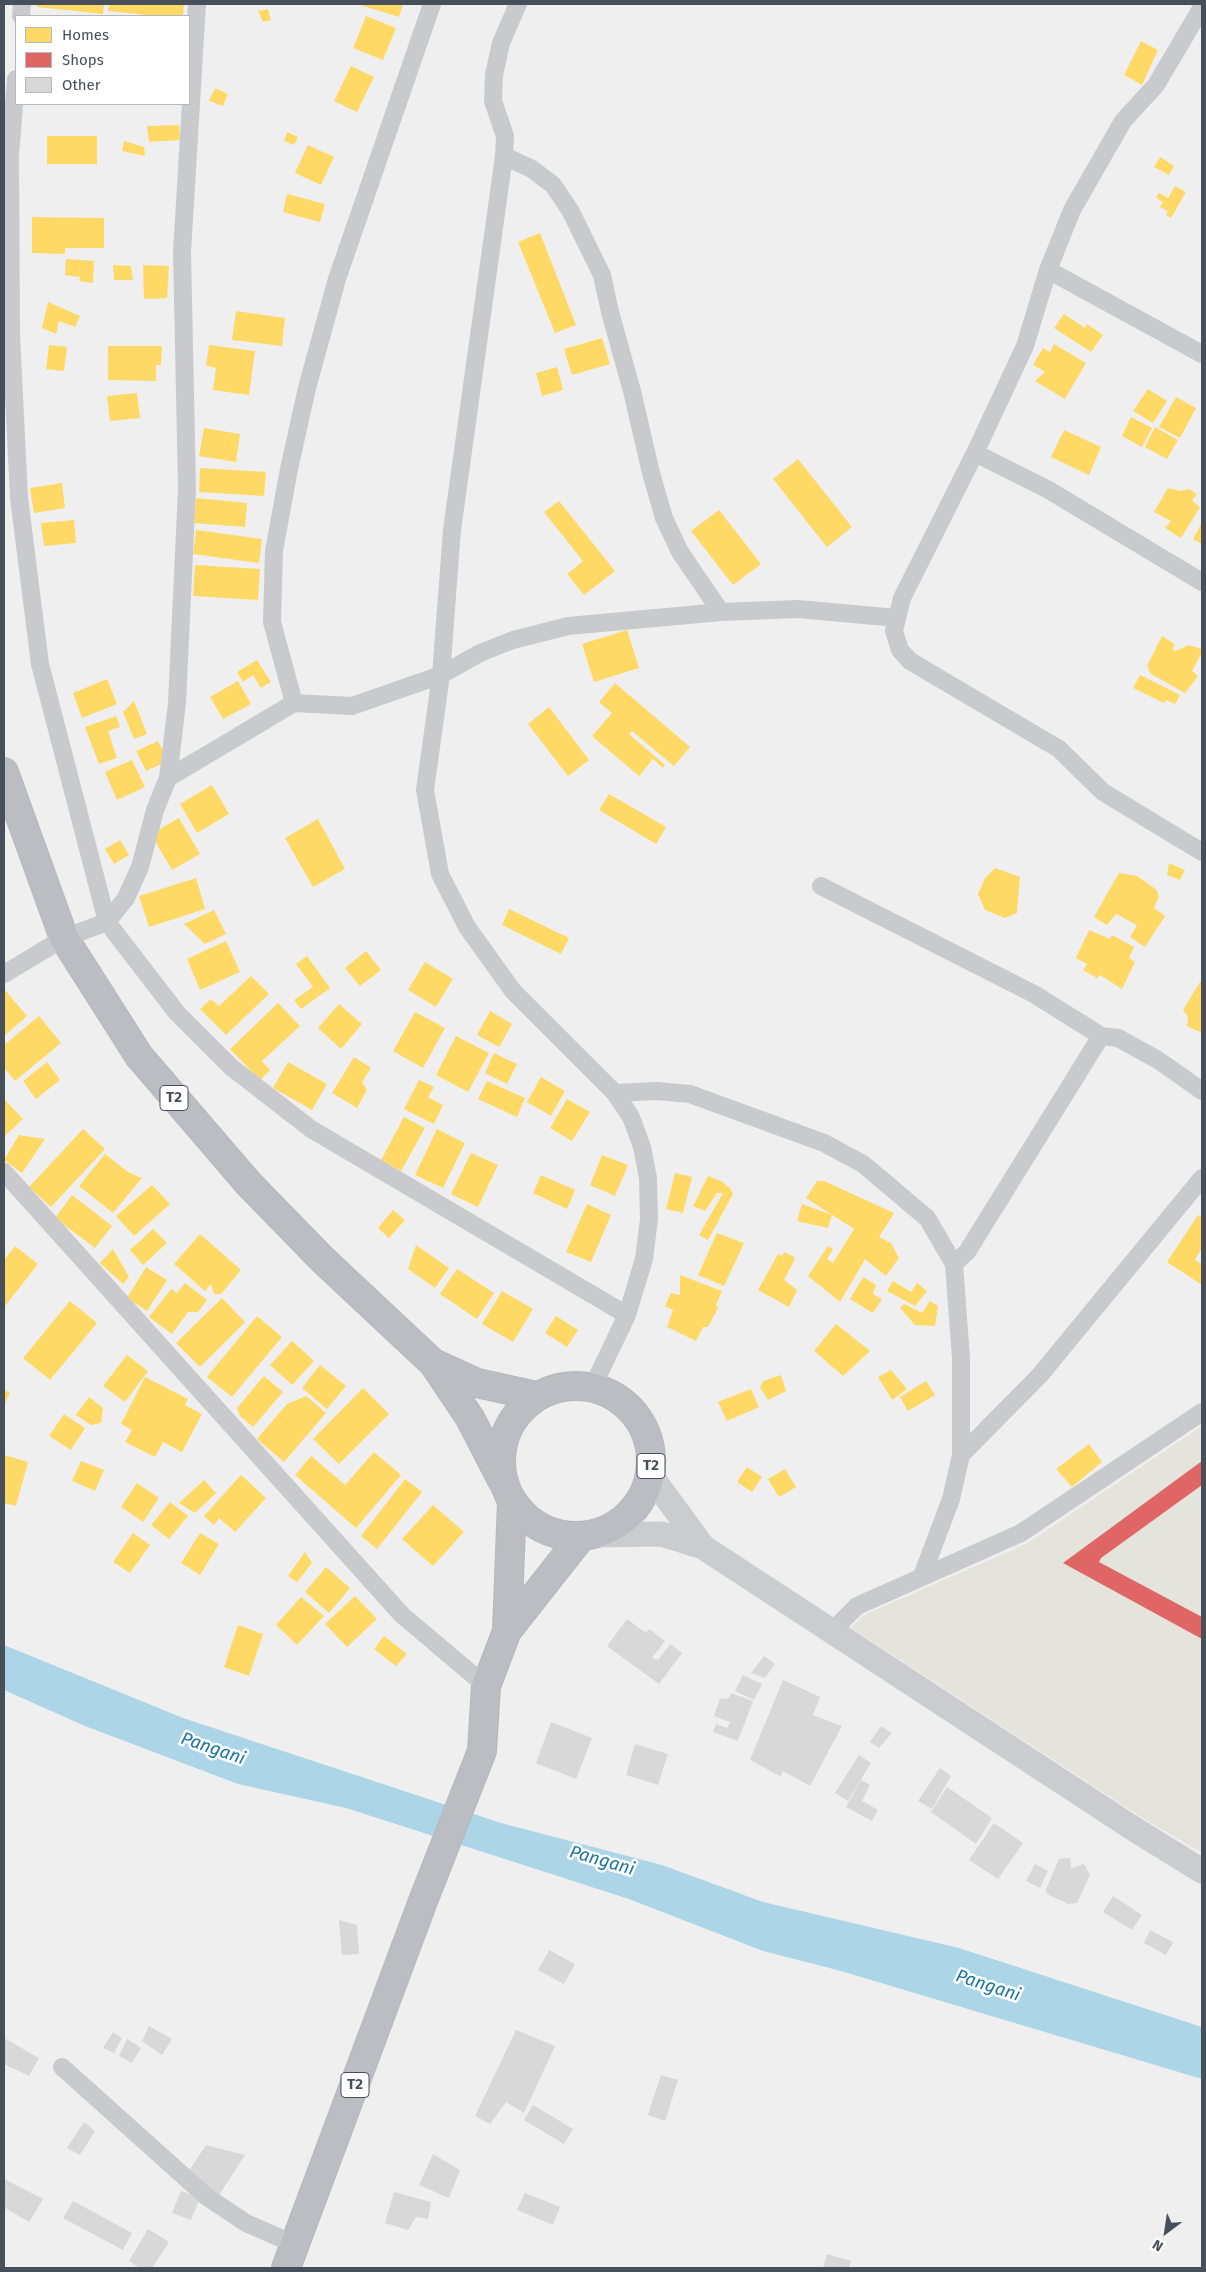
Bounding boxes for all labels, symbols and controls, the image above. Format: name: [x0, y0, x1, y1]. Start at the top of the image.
legend: [15, 15, 190, 105]
text: Homes: [62, 26, 109, 44]
text: Shops: [62, 51, 104, 69]
text: Other: [62, 76, 101, 94]
road number: T2: [160, 1086, 188, 1110]
road number: T2: [637, 1454, 665, 1478]
water label: Pangani: [178, 1728, 248, 1770]
water label: Pangani: [567, 1841, 637, 1881]
water label: Pangani: [953, 1965, 1023, 2007]
road number: T2: [341, 2072, 369, 2098]
north arrow: [1141, 2207, 1191, 2257]
text: N: [1150, 2236, 1166, 2255]

